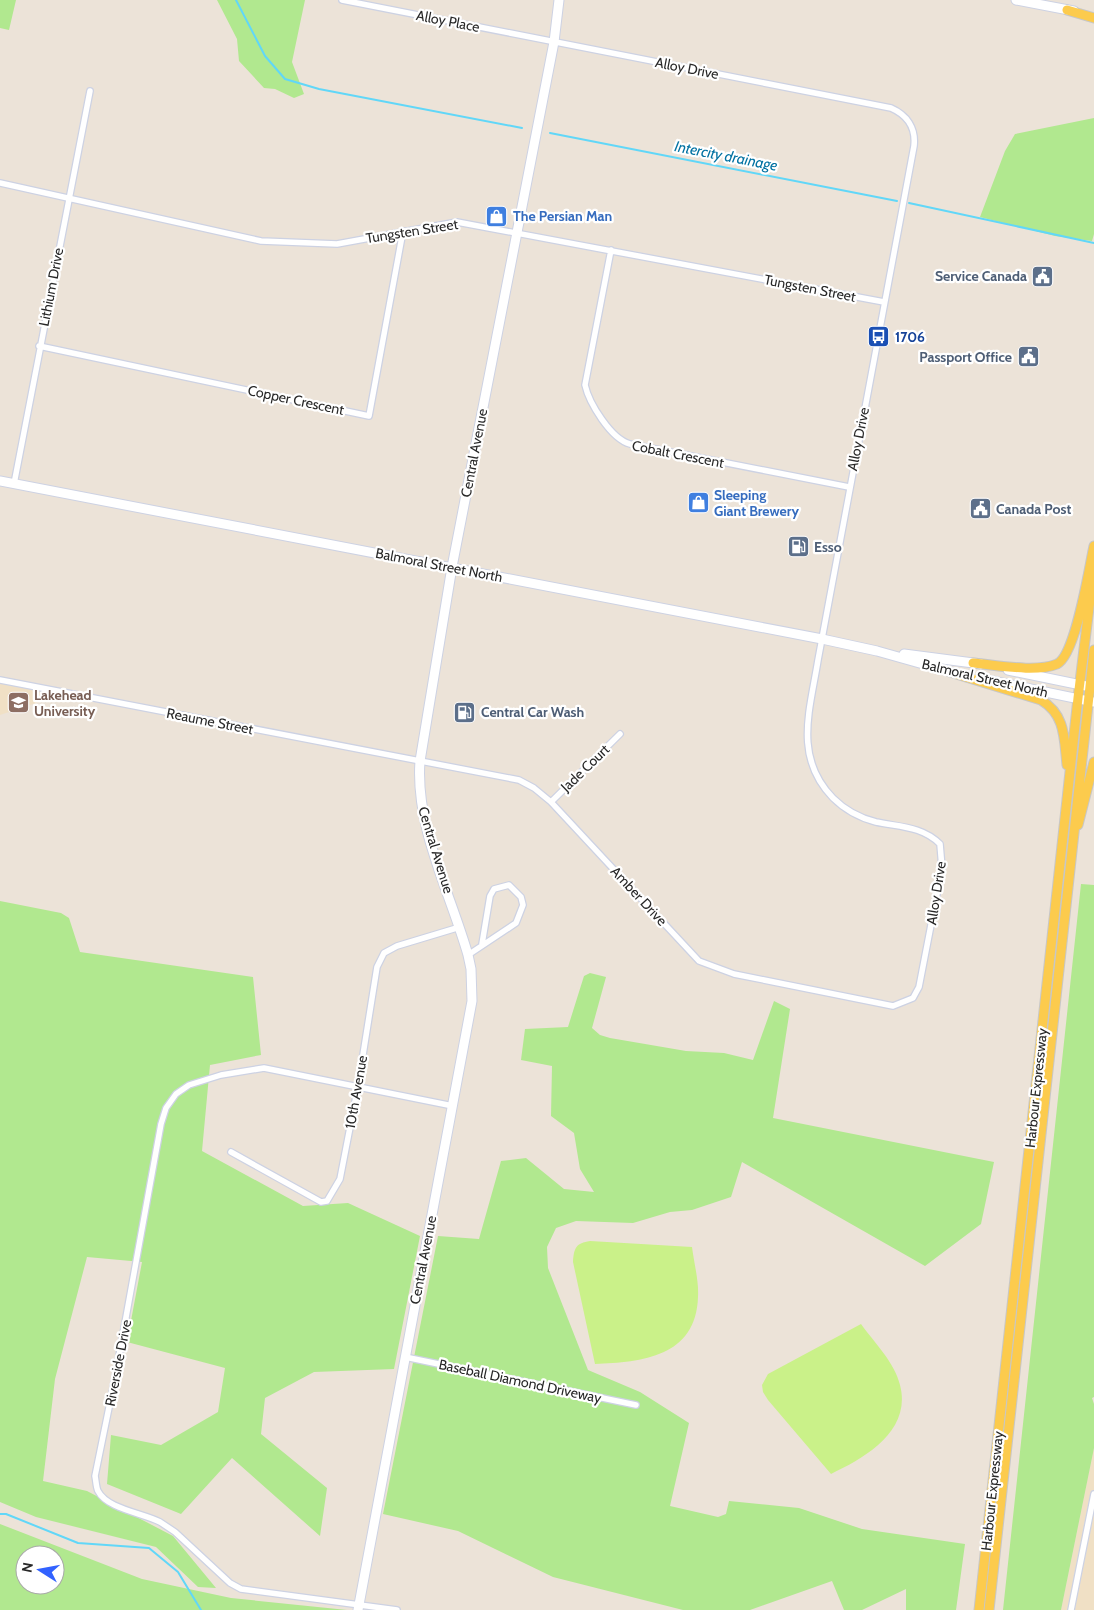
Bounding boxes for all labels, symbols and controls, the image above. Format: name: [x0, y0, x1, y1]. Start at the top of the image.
street label: Alloy Place: [415, 6, 481, 36]
street label: Alloy Drive: [654, 53, 720, 83]
water label: Intercity drainage: [673, 137, 779, 175]
shop icon: The Persian Man: [485, 204, 509, 228]
place label: The Persian Man: [513, 207, 612, 225]
street label: Tungsten Street: [365, 215, 460, 247]
street label: Lithium Drive: [35, 246, 67, 328]
public building icon: Service Canada: [1031, 264, 1055, 288]
place label: Service Canada: [935, 267, 1027, 285]
street label: Tungsten Street: [763, 270, 858, 306]
bus stop icon: 1706: [867, 325, 891, 349]
place label: 1706: [895, 328, 925, 346]
public building icon: Passport Office: [1016, 345, 1040, 369]
place label: Passport Office: [919, 348, 1012, 366]
street label: Copper Crescent: [246, 381, 346, 419]
street label: Alloy Drive: [843, 406, 873, 472]
street label: Central Avenue: [457, 407, 491, 499]
street label: Cobalt Crescent: [630, 436, 726, 472]
place label: Sleeping Giant Brewery: [714, 486, 799, 520]
shop icon: Sleeping Giant Brewery: [686, 491, 710, 515]
public building icon: Canada Post: [968, 497, 992, 521]
place label: Canada Post: [996, 500, 1071, 518]
fuel station icon: Esso: [786, 535, 810, 559]
place label: Esso: [814, 538, 842, 556]
street label: Balmoral Street North: [374, 544, 504, 586]
street label: Balmoral Street North: [920, 655, 1050, 701]
place label: Lakehead University: [34, 686, 96, 720]
school or university icon: Lakehead University: [6, 691, 30, 715]
fuel station icon: Central Car Wash: [453, 700, 477, 724]
place label: Central Car Wash: [481, 703, 584, 721]
street label: Reaume Street: [165, 704, 255, 738]
street label: Jade Court: [556, 740, 613, 796]
street label: Central Avenue: [414, 804, 458, 896]
street label: Alloy Drive: [922, 860, 950, 926]
street label: Amber Drive: [607, 862, 671, 930]
street label: Harbour Expressway: [1021, 1027, 1051, 1149]
street label: 10th Avenue: [341, 1054, 371, 1130]
street label: Central Avenue: [406, 1214, 440, 1306]
street label: Riverside Drive: [101, 1318, 135, 1408]
street label: Baseball Diamond Driveway: [437, 1355, 603, 1407]
street label: Harbour Expressway: [977, 1430, 1007, 1552]
north arrow: [15, 1545, 65, 1595]
text: N: [17, 1561, 37, 1574]

